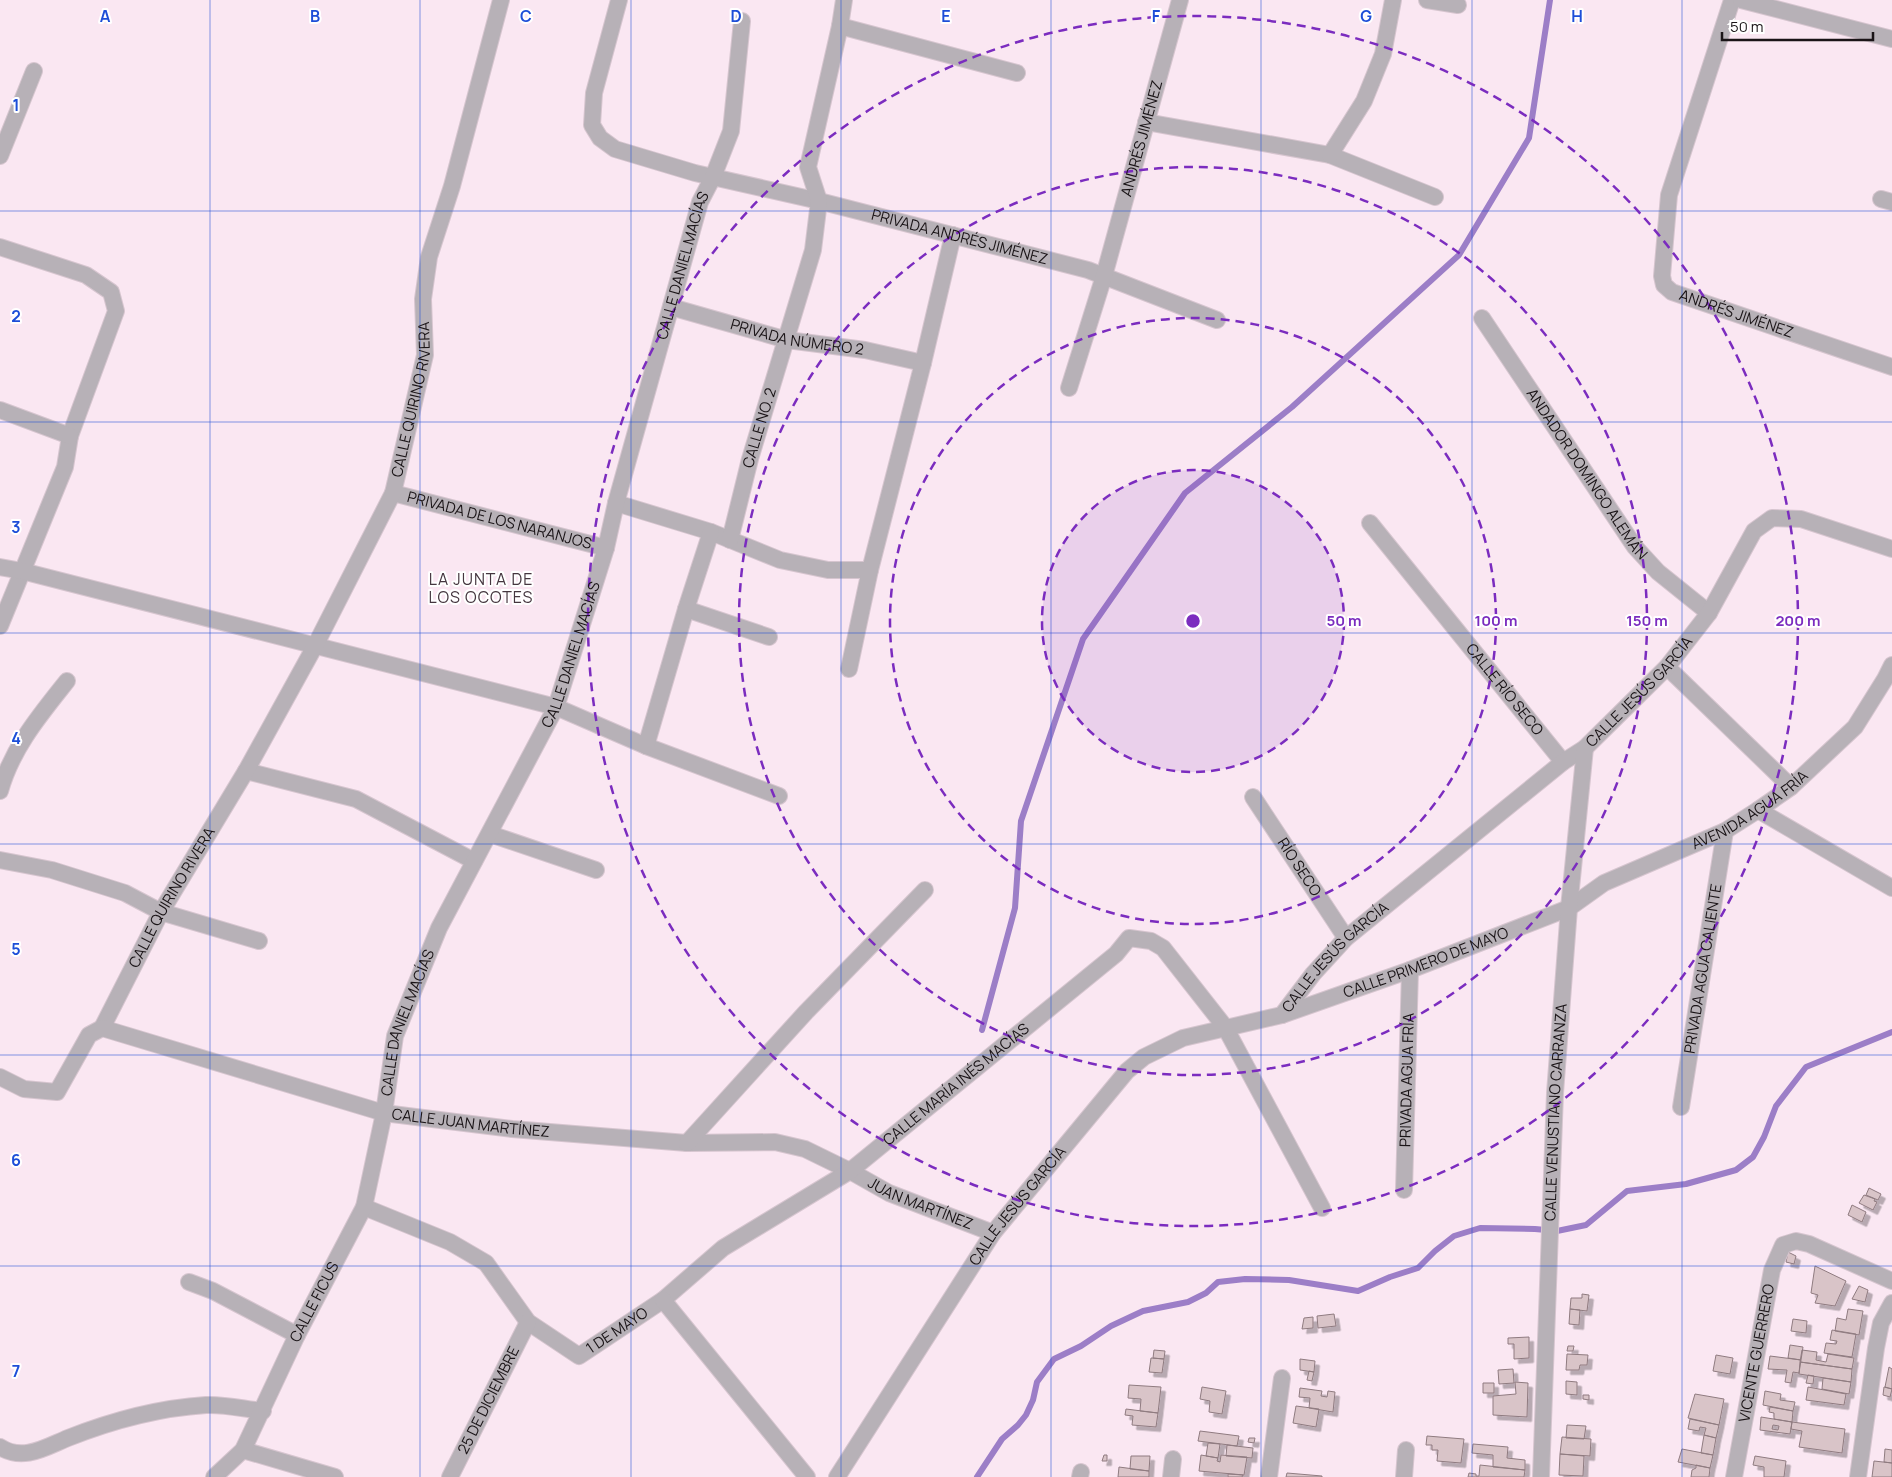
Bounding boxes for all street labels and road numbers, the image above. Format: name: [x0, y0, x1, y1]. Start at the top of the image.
street label: ANDRÉS JIMÉNEZ: [1115, 78, 1167, 199]
street label: CALLE DANIEL MACÍAS: [651, 188, 714, 342]
street label: PRIVADA ANDRÉS JIMÉNEZ: [869, 204, 1050, 269]
street label: ANDRÉS JIMÉNEZ: [1677, 284, 1796, 343]
street label: PRIVADA NÚMERO 2: [728, 313, 865, 360]
street label: CALLE QUIRINO RIVERA: [386, 321, 435, 479]
street label: ANDADOR DOMINGO ALEMÁN: [1522, 384, 1652, 564]
street label: CALLE NO. 2: [737, 385, 781, 470]
street label: PRIVADA DE LOS NARANJOS: [405, 486, 594, 554]
street label: CALLE DANIEL MACÍAS: [536, 579, 605, 731]
street label: CALLE JESÚS GARCÍA: [1581, 631, 1697, 752]
street label: CALLE RÍO SECO: [1461, 639, 1549, 740]
street label: AVENIDA AGUA FRÍA: [1688, 765, 1813, 854]
street label: CALLE QUIRINO RIVERA: [123, 823, 220, 971]
street label: RÍO SECO: [1273, 834, 1327, 900]
street label: PRIVADA AGUA CALIENTE: [1679, 882, 1726, 1055]
street label: CALLE JESÚS GARCÍA: [1277, 896, 1393, 1016]
street label: CALLE PRIMERO DE MAYO: [1340, 922, 1511, 1003]
street label: CALLE DANIEL MACÍAS: [376, 946, 439, 1097]
street label: CALLE VENUSTIANO CARRANZA: [1539, 1002, 1572, 1221]
street label: PRIVADA AGUA FRÍA: [1394, 1012, 1419, 1147]
street label: CALLE MARÍA INÉS MACÍAS: [878, 1018, 1033, 1150]
street label: CALLE JUAN MARTÍNEZ: [391, 1103, 551, 1142]
street label: CALLE JESÚS GARCÍA: [964, 1141, 1071, 1269]
street label: JUAN MARTÍNEZ: [864, 1172, 976, 1234]
street label: CALLE FICUS: [284, 1258, 344, 1345]
street label: VICENTE GUERRERO: [1733, 1282, 1779, 1424]
street label: 1 DE MAYO: [582, 1302, 652, 1358]
street label: 25 DE DICIEMBRE: [452, 1342, 524, 1457]

